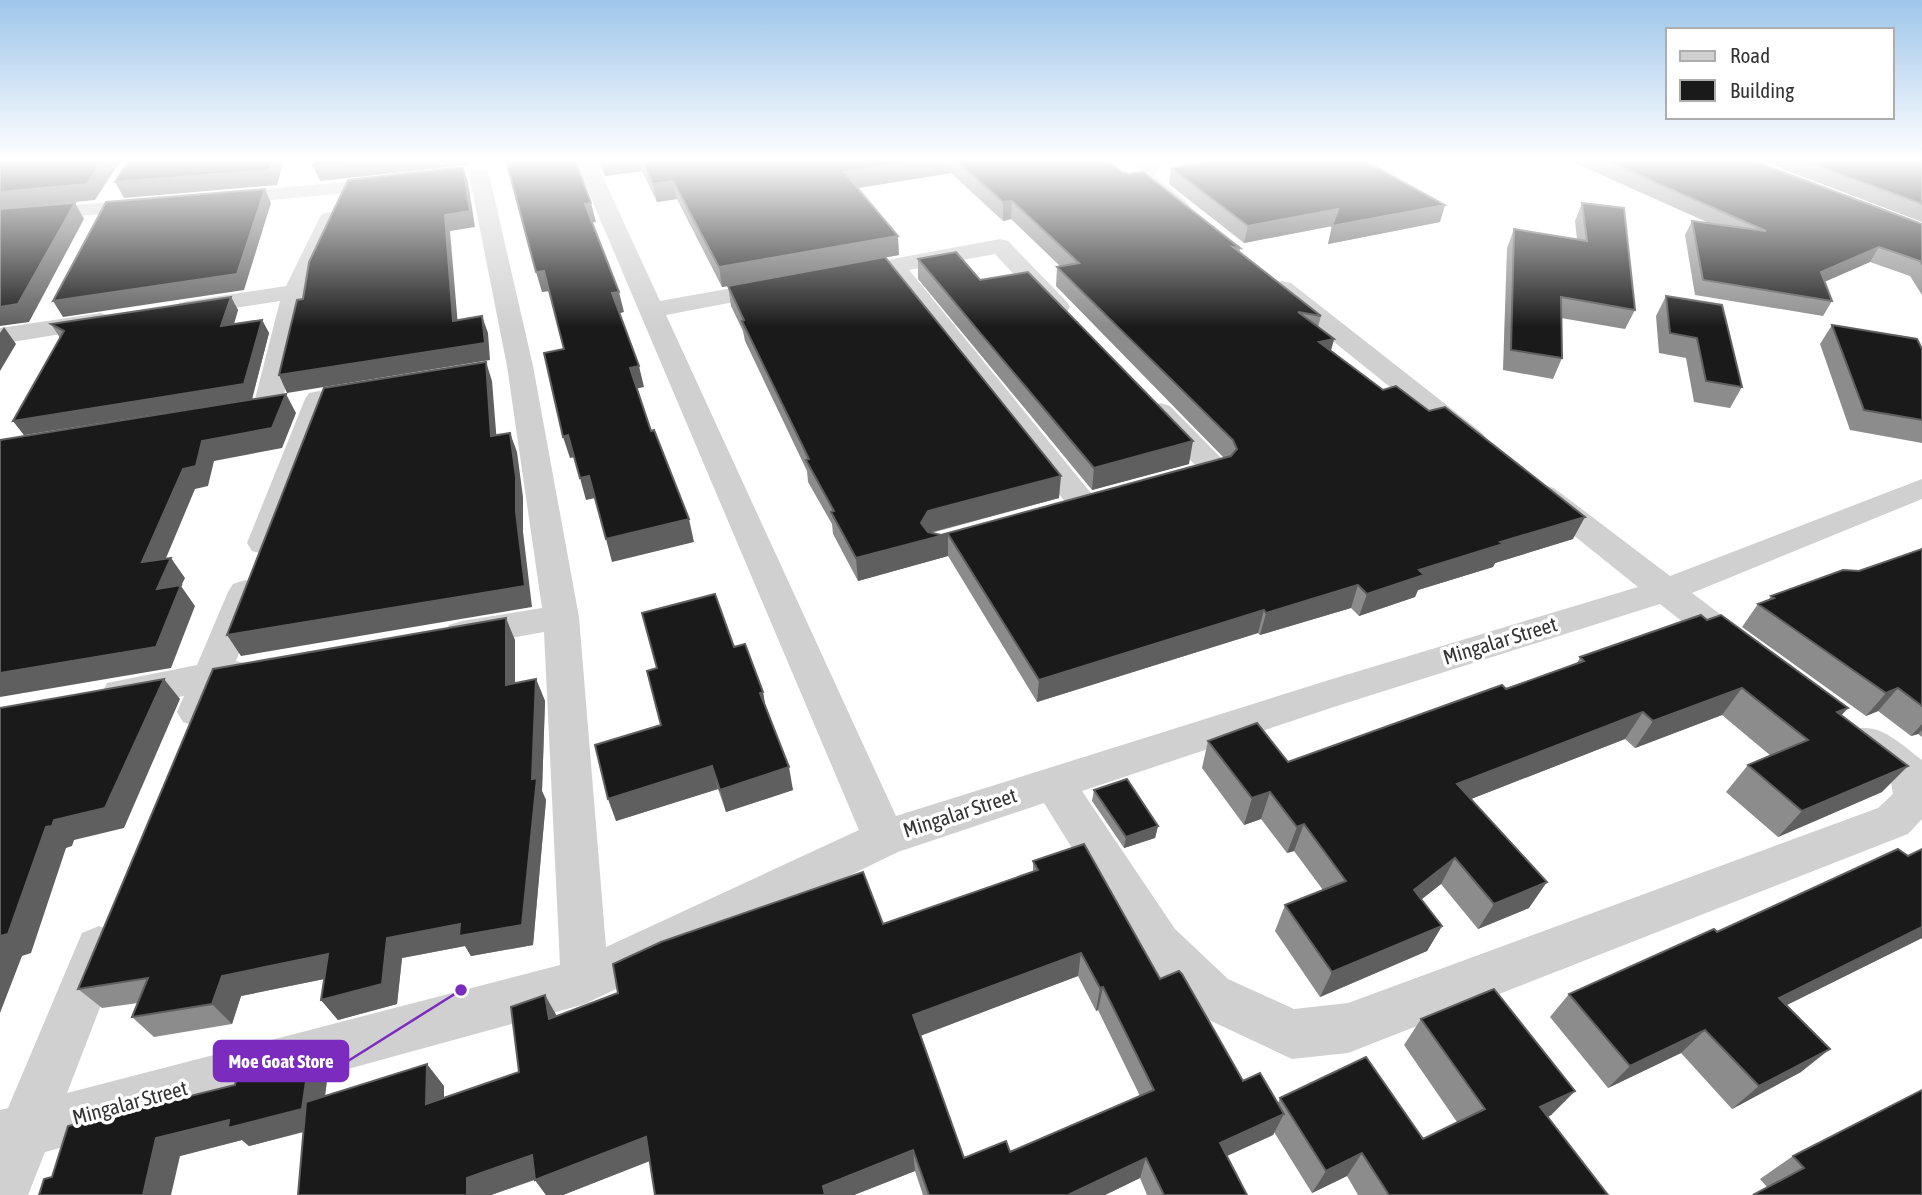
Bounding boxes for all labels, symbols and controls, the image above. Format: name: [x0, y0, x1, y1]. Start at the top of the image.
legend: [1666, 28, 1894, 119]
text: Road: [1730, 43, 1770, 67]
text: Building: [1730, 78, 1794, 102]
street label: Mingalar Street: [1440, 611, 1560, 669]
street label: Mingalar Street: [900, 782, 1019, 842]
callout: Moe Goat Store: [214, 1041, 348, 1081]
text: Moe Goat Store: [228, 1050, 334, 1072]
street label: Mingalar Street: [70, 1075, 190, 1129]

